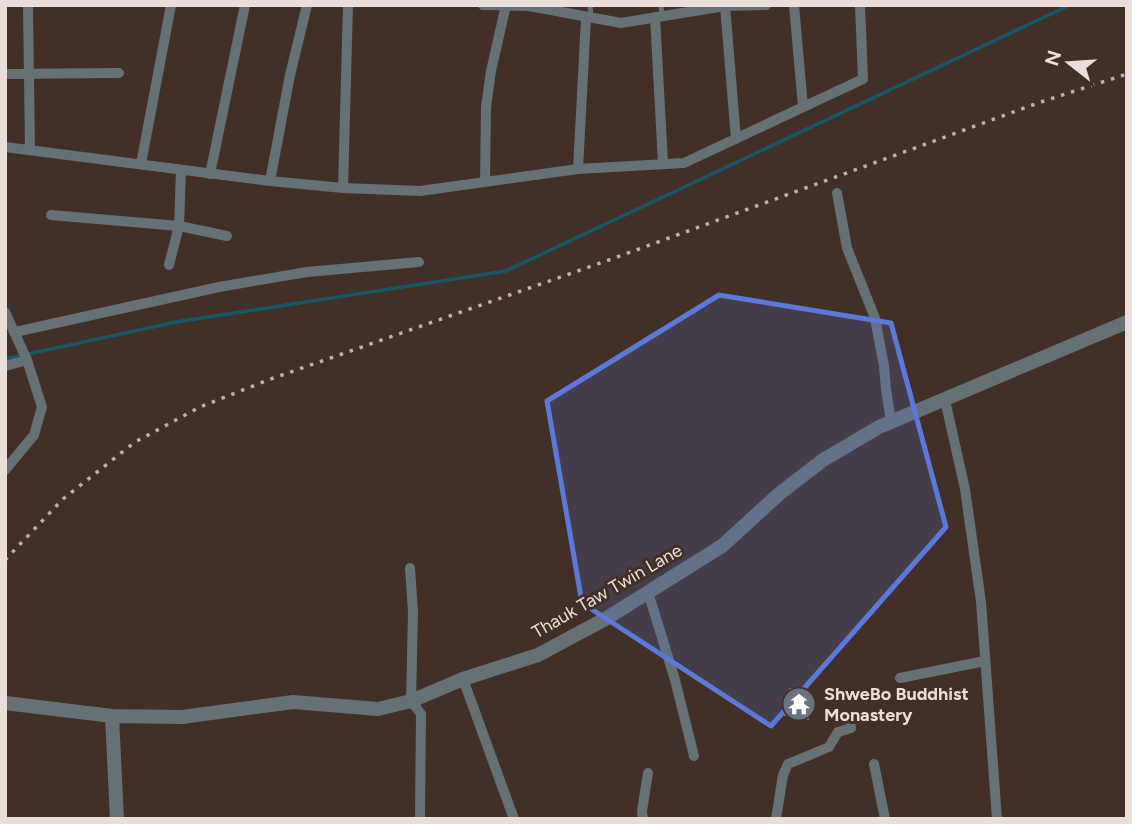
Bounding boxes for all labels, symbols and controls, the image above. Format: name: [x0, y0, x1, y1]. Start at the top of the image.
north arrow: [1034, 28, 1104, 98]
text: N: [1040, 48, 1066, 69]
street label: Thauk Taw Twin Lane: [528, 539, 686, 643]
place label: ShweBo Buddhist Monastery: [824, 683, 969, 726]
temple icon: ShweBo Buddhist Monastery: [780, 685, 818, 723]

